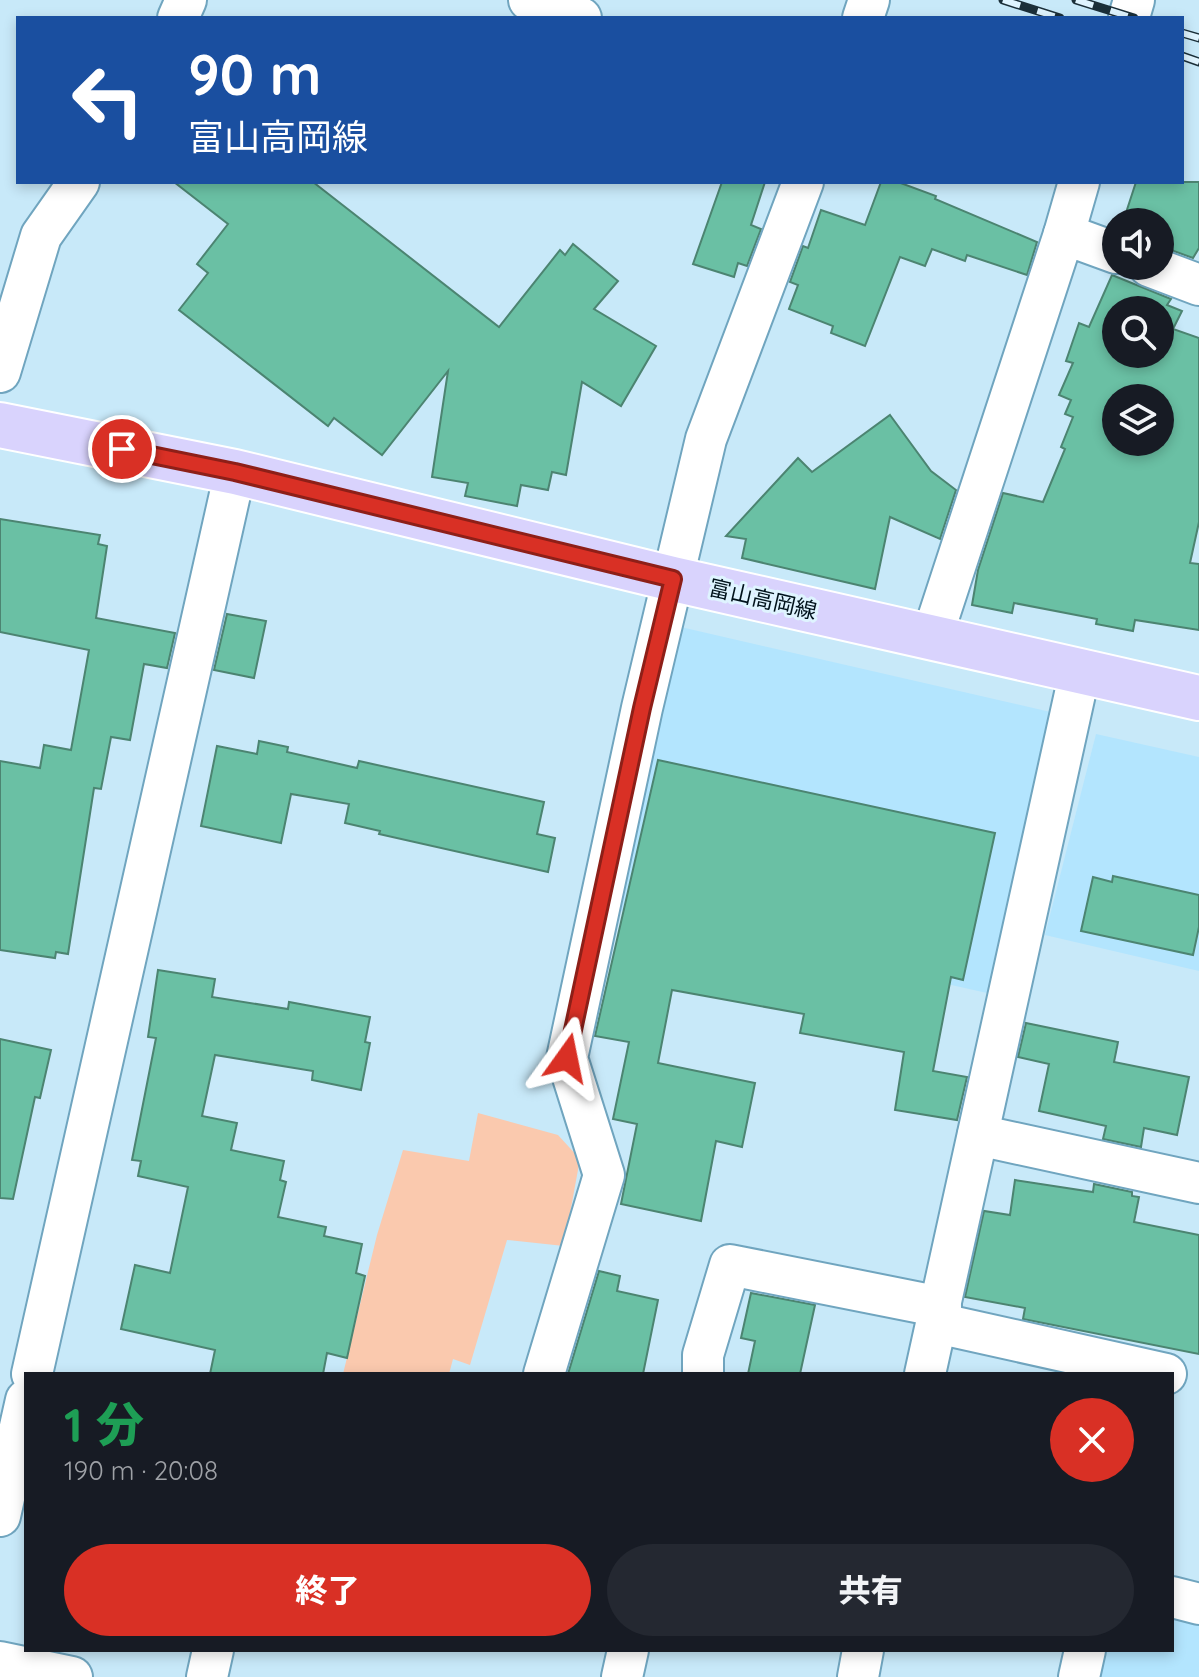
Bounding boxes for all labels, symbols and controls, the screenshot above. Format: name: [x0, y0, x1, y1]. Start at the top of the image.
text: 90 m: [188, 39, 322, 109]
icon: left: [56, 48, 160, 152]
text: 富山高岡線: [188, 114, 368, 159]
map controls: [1102, 208, 1174, 456]
button: sound: [1102, 208, 1174, 280]
button: search: [1102, 296, 1174, 368]
button: layers: [1102, 384, 1174, 456]
pin: [88, 415, 156, 483]
icon: arrive: [100, 427, 144, 471]
street label: 富山高岡線: [706, 573, 820, 625]
position arrow: [525, 1016, 609, 1100]
text: 1 分: [64, 1394, 144, 1454]
button: close: [1050, 1398, 1134, 1482]
text: 190 m · 20:08: [64, 1454, 218, 1487]
button: 終了: [64, 1544, 591, 1636]
button: 共有: [607, 1544, 1134, 1636]

